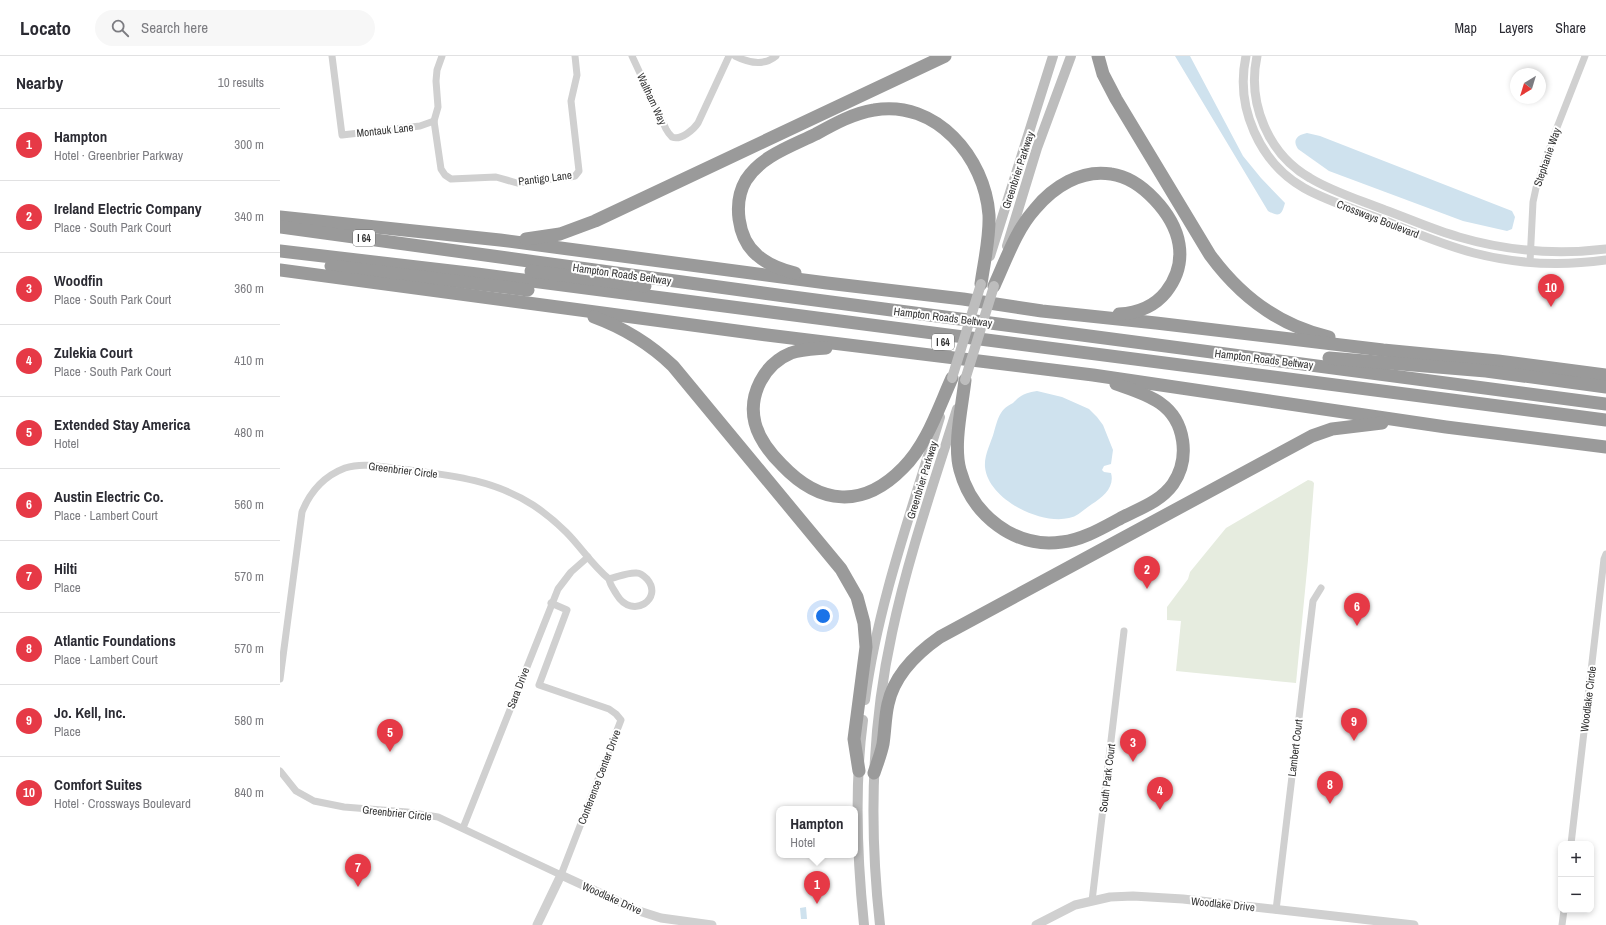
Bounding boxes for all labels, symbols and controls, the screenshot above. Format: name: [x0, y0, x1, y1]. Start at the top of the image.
search box: [95, 10, 375, 46]
text: Locato: [20, 15, 71, 41]
icon: search: [109, 17, 131, 39]
text: Search here: [141, 17, 208, 38]
text: Map: [1455, 19, 1477, 37]
text: Layers: [1499, 19, 1533, 37]
text: Share: [1555, 19, 1586, 37]
north arrow: [1510, 68, 1546, 104]
text: Nearby: [16, 71, 63, 94]
street label: Waltham Way: [634, 71, 670, 128]
text: 10 results: [218, 74, 264, 91]
street label: Montauk Lane: [356, 120, 414, 140]
street label: Stephanie Way: [1530, 125, 1564, 188]
text: Hampton: [54, 126, 107, 147]
street label: Greenbrier Parkway: [999, 129, 1037, 211]
text: 1: [26, 136, 32, 153]
text: 300 m: [234, 136, 264, 153]
text: Hotel · Greenbrier Parkway: [54, 147, 183, 164]
street label: Pantigo Lane: [518, 168, 572, 188]
street label: Crossways Boulevard: [1335, 197, 1421, 241]
text: Ireland Electric Company: [54, 198, 202, 219]
text: 2: [26, 208, 32, 225]
text: 340 m: [234, 208, 264, 225]
text: Place · South Park Court: [54, 219, 171, 236]
road number: I 64: [353, 230, 375, 246]
street label: Hampton Roads Beltway: [572, 260, 673, 288]
text: Woodfin: [54, 270, 103, 291]
pin: 10: [1538, 274, 1564, 307]
text: 3: [26, 280, 32, 297]
text: 360 m: [234, 280, 264, 297]
text: Place · South Park Court: [54, 291, 171, 308]
street label: Hampton Roads Beltway: [893, 304, 994, 330]
road number: I 64: [932, 334, 954, 350]
text: Zulekia Court: [54, 342, 133, 363]
street label: Hampton Roads Beltway: [1214, 346, 1315, 372]
text: 4: [26, 352, 32, 369]
text: 410 m: [234, 352, 264, 369]
text: Place · South Park Court: [54, 363, 171, 380]
text: Extended Stay America: [54, 414, 190, 435]
text: 5: [26, 424, 32, 441]
text: 480 m: [234, 424, 264, 441]
text: Hotel: [54, 435, 79, 452]
street label: Greenbrier Parkway: [904, 439, 941, 521]
street label: Greenbrier Circle: [368, 459, 438, 481]
text: Austin Electric Co.: [54, 486, 163, 507]
text: 6: [26, 496, 32, 513]
text: 560 m: [234, 496, 264, 513]
text: Place · Lambert Court: [54, 507, 158, 524]
pin: 2: [1134, 556, 1160, 589]
text: Hilti: [54, 558, 77, 579]
text: 7: [26, 568, 32, 585]
text: 570 m: [234, 568, 264, 585]
text: Place: [54, 579, 81, 596]
pin: 6: [1344, 593, 1370, 626]
your location: [813, 606, 833, 626]
text: Atlantic Foundations: [54, 630, 176, 651]
text: 8: [26, 640, 32, 657]
text: 570 m: [234, 640, 264, 657]
text: Place · Lambert Court: [54, 651, 158, 668]
street label: Sara Drive: [504, 665, 532, 711]
street label: Woodlake Circle: [1577, 665, 1599, 733]
text: Jo. Kell, Inc.: [54, 702, 126, 723]
pin: 9: [1341, 708, 1367, 741]
text: 9: [26, 712, 32, 729]
text: 580 m: [234, 712, 264, 729]
street label: Lambert Court: [1285, 718, 1306, 777]
pin: 5: [377, 719, 403, 752]
text: Place: [54, 723, 81, 740]
street label: Conference Center Drive: [574, 728, 624, 826]
pin: 3: [1120, 729, 1146, 762]
street label: South Park Court: [1096, 742, 1118, 813]
pin: 8: [1317, 771, 1343, 804]
text: Comfort Suites: [54, 774, 142, 795]
pin: 4: [1147, 777, 1173, 810]
text: 10: [23, 784, 35, 801]
text: 840 m: [234, 784, 264, 801]
text: Hotel · Crossways Boulevard: [54, 795, 191, 812]
street label: Greenbrier Circle: [362, 802, 432, 824]
popup: [776, 806, 858, 858]
text: Hampton: [790, 813, 844, 834]
text: Hotel: [790, 834, 815, 851]
map controls: [1558, 841, 1594, 913]
button: +: [1558, 841, 1594, 877]
pin: 7: [345, 854, 371, 887]
pin: 1: [804, 871, 830, 904]
button: −: [1558, 877, 1594, 913]
street label: Woodlake Drive: [580, 879, 644, 917]
street label: Woodlake Drive: [1190, 894, 1256, 914]

